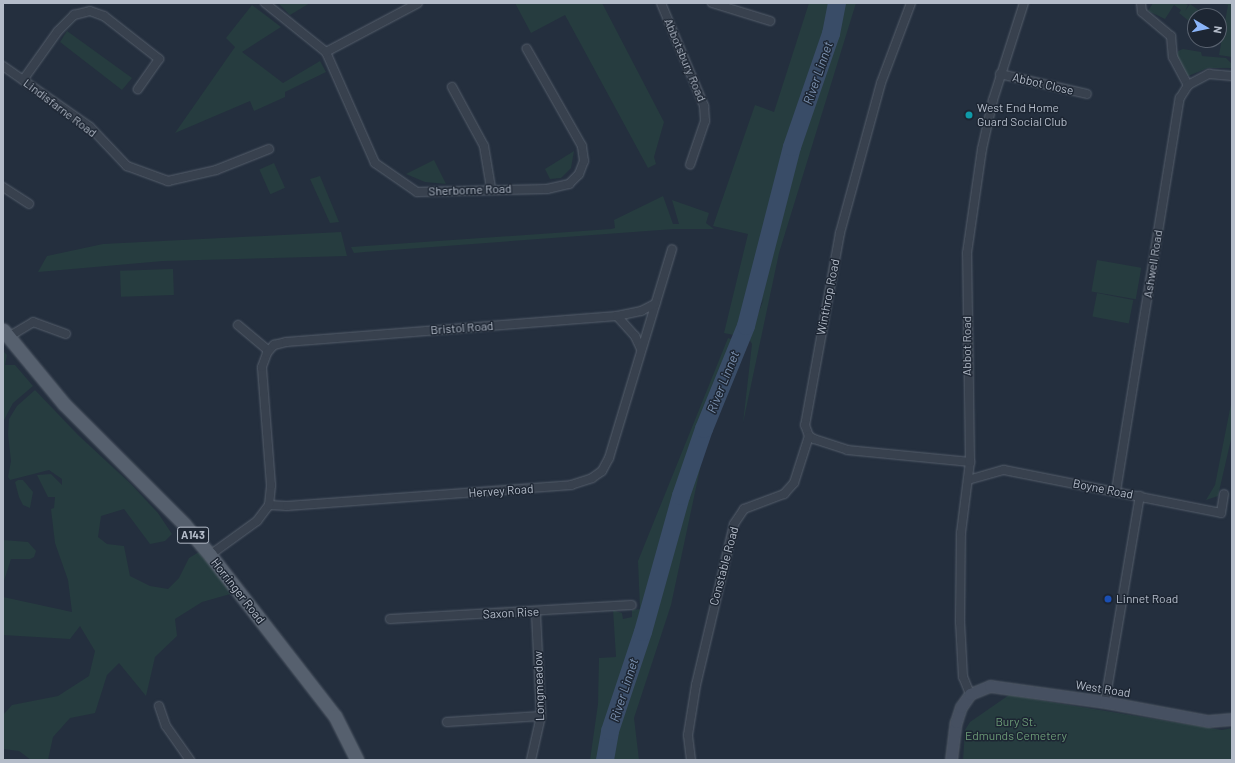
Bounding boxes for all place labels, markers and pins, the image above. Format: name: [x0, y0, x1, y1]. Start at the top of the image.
place label: West End Home Guard Social Club: [977, 101, 1067, 129]
marker: West End Home Guard Social Club: [964, 110, 974, 120]
place label: Linnet Road: [1116, 592, 1178, 606]
marker: Linnet Road: [1103, 594, 1113, 604]

